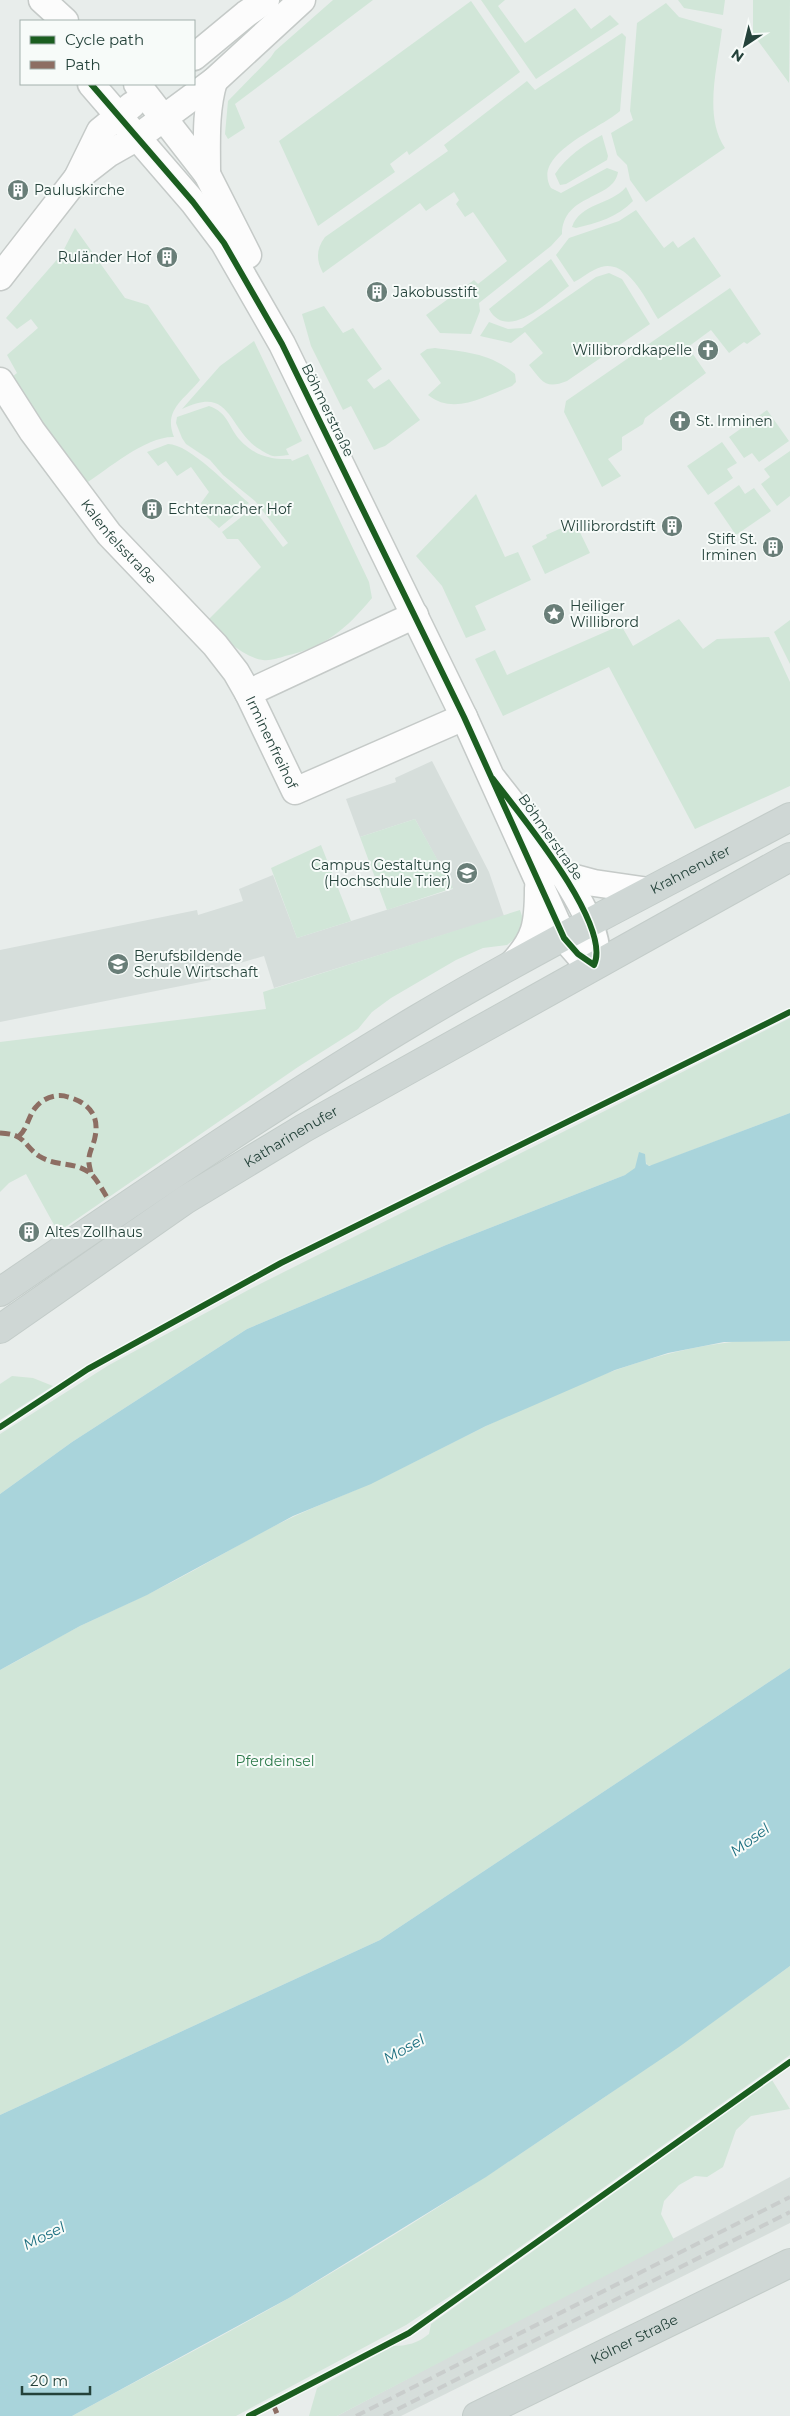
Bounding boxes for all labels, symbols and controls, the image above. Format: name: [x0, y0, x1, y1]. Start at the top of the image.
legend: [20, 20, 195, 85]
north arrow: [720, 20, 770, 70]
text: Cycle path: [65, 30, 144, 49]
text: N: [728, 45, 747, 66]
text: Path: [65, 55, 101, 74]
building icon: Pauluskirche: [6, 178, 30, 202]
place label: Pauluskirche: [34, 181, 125, 199]
building icon: Ruländer Hof: [155, 245, 179, 269]
place label: Ruländer Hof: [58, 248, 152, 266]
building icon: Jakobusstift: [365, 280, 389, 304]
place label: Jakobusstift: [392, 283, 478, 301]
church icon: Willibrordkapelle: [696, 338, 720, 362]
place label: Willibrordkapelle: [573, 341, 692, 359]
street label: Böhmerstraße: [298, 361, 358, 459]
church icon: St. Irminen: [668, 409, 692, 433]
place label: St. Irminen: [696, 412, 773, 430]
street label: Kalenfelsstraße: [77, 495, 161, 588]
building icon: Echternacher Hof: [140, 497, 164, 521]
place label: Echternacher Hof: [168, 500, 293, 518]
building icon: Willibrordstift: [660, 514, 684, 538]
place label: Willibrordstift: [560, 517, 656, 535]
place label: Stift St. Irminen: [701, 530, 757, 564]
building icon: Stift St. Irminen: [761, 535, 785, 559]
place label: Heiliger Willibrord: [570, 597, 639, 631]
place icon: Heiliger Willibrord: [542, 602, 566, 626]
street label: Irminenfreihof: [242, 693, 302, 793]
street label: Böhmerstraße: [515, 790, 587, 884]
street label: Krahnenufer: [647, 841, 734, 898]
place label: Campus Gestaltung (Hochschule Trier): [311, 856, 451, 890]
school or university icon: Campus Gestaltung (Hochschule Trier): [455, 861, 479, 885]
place label: Berufsbildende Schule Wirtschaft: [134, 947, 259, 981]
school or university icon: Berufsbildende Schule Wirtschaft: [106, 952, 130, 976]
street label: Katharinenufer: [241, 1102, 341, 1171]
building icon: Altes Zollhaus: [17, 1220, 41, 1244]
place label: Altes Zollhaus: [45, 1223, 142, 1241]
park label: Pferdeinsel: [236, 1752, 314, 1770]
water label: Mosel: [726, 1819, 773, 1860]
water label: Mosel: [380, 2030, 428, 2068]
water label: Mosel: [20, 2217, 68, 2254]
street label: Kölner Straße: [588, 2310, 681, 2368]
scale bar: [22, 2364, 90, 2396]
text: 20 m: [30, 2371, 68, 2390]

